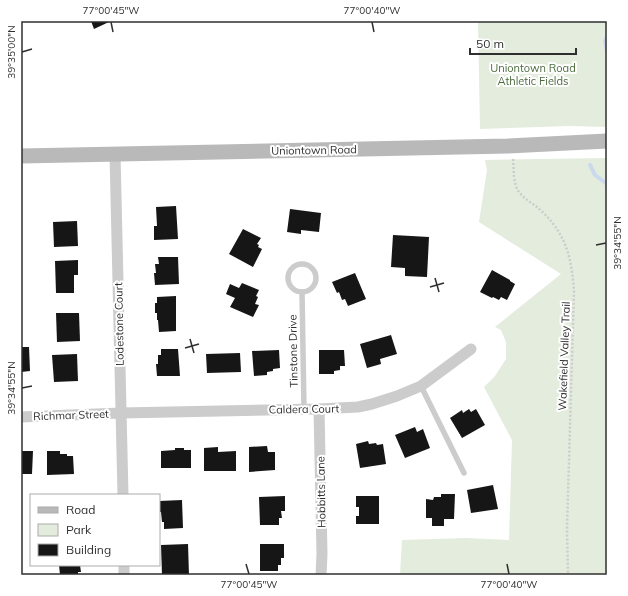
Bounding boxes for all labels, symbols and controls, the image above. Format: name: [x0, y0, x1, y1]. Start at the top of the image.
text: 77°00'45"W: [83, 4, 139, 17]
text: 77°00'40"W: [344, 4, 400, 17]
text: 39°35'00"N: [5, 25, 18, 79]
scale bar: [470, 30, 576, 56]
text: 50 m: [476, 36, 504, 51]
park label: Uniontown Road Athletic Fields: [490, 61, 576, 88]
street label: Uniontown Road: [271, 142, 357, 158]
text: 39°34'55"N: [611, 216, 624, 270]
street label: Lodestone Court: [111, 282, 127, 366]
street label: Wakefield Valley Trail: [555, 301, 573, 411]
street label: Tinstone Drive: [285, 314, 301, 388]
text: 39°34'55"N: [5, 361, 18, 415]
street label: Caldera Court: [269, 401, 339, 417]
street label: Richmar Street: [33, 407, 109, 423]
street label: Hobbitts Lane: [313, 456, 329, 528]
legend: [30, 494, 160, 566]
text: Road: [66, 502, 95, 517]
text: Park: [66, 522, 92, 537]
text: Building: [66, 542, 111, 557]
text: 77°00'45"W: [221, 578, 277, 591]
text: 77°00'40"W: [481, 578, 537, 591]

